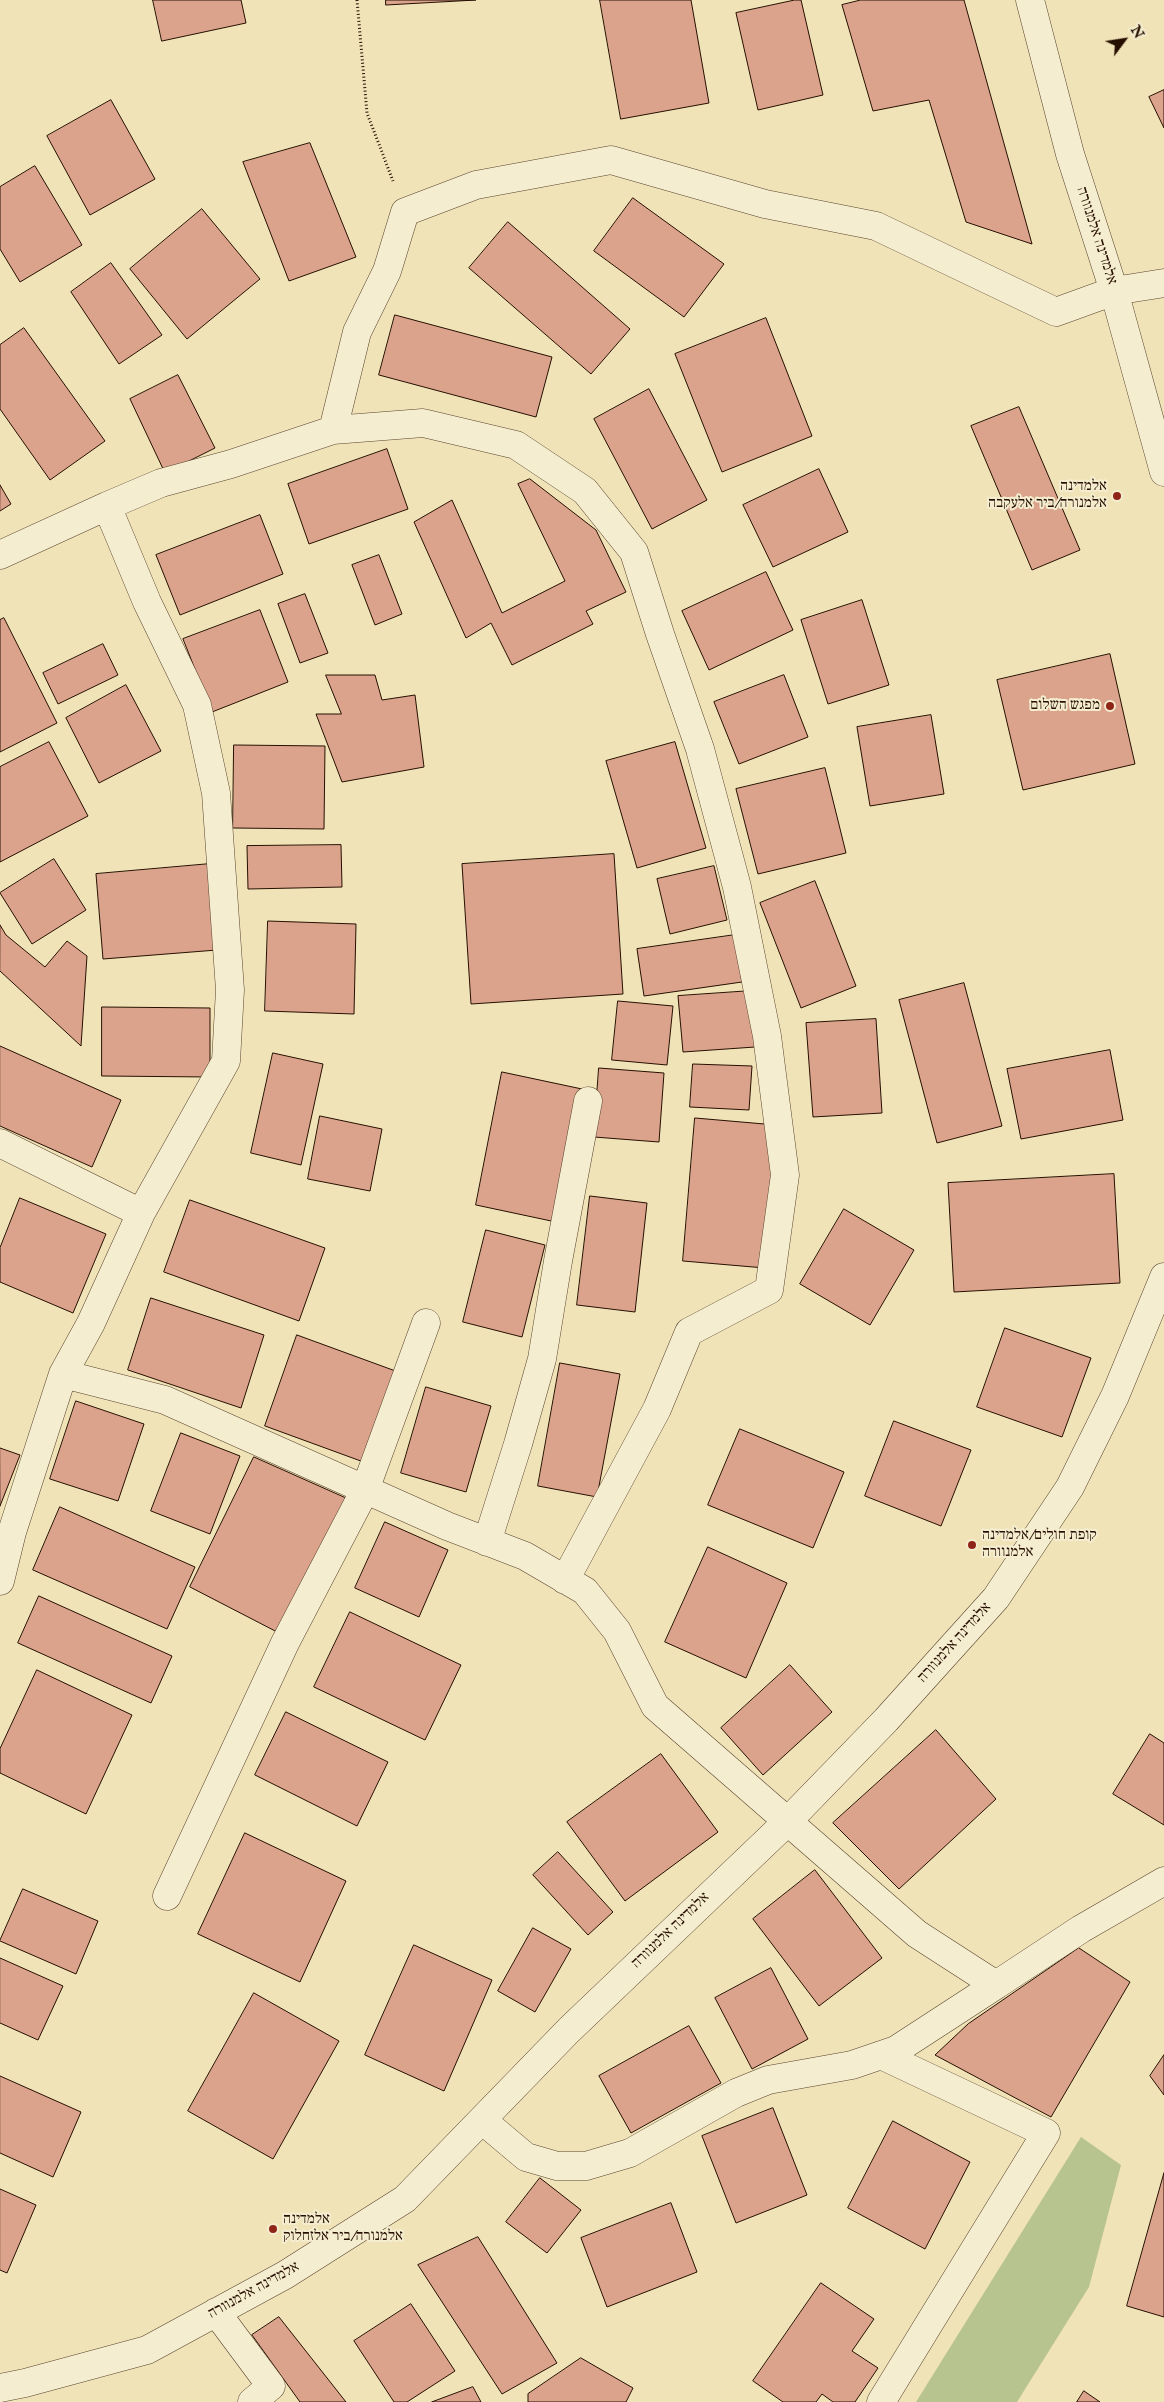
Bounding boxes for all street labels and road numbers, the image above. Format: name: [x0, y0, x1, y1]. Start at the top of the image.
street label: אלמדינה אלמנוורה: [1072, 185, 1120, 287]
street label: אלמדינה אלמנוורה: [914, 1599, 996, 1687]
street label: אלמדינה אלמנוורה: [628, 1889, 714, 1973]
street label: אלמדינה אלמנוורה: [205, 2258, 303, 2324]

